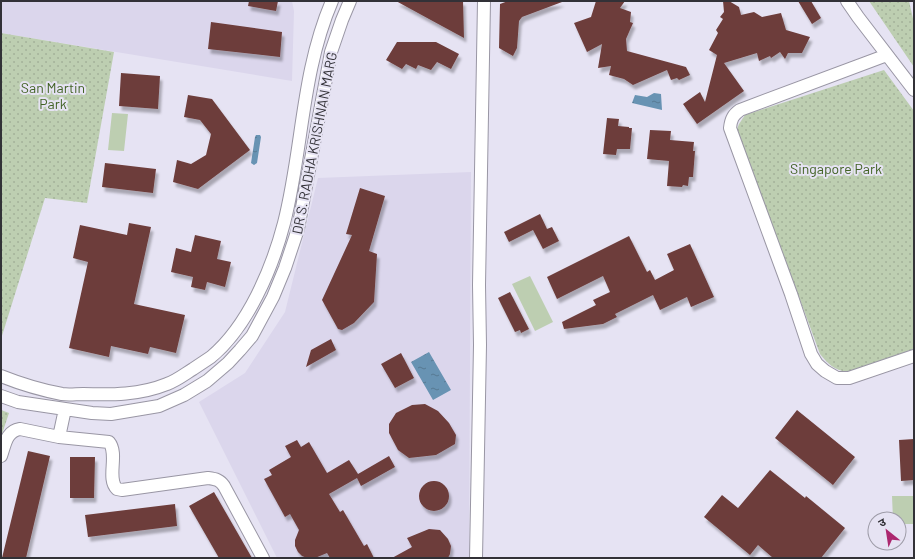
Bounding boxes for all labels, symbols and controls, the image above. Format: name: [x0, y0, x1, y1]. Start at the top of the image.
street label: DR S. RADHA KRISHNAN MARG: [288, 50, 340, 236]
park label: San Martin Park: [21, 79, 85, 112]
park label: Singapore Park: [790, 160, 882, 177]
north arrow: [867, 511, 907, 551]
text: उ: [876, 514, 888, 529]

